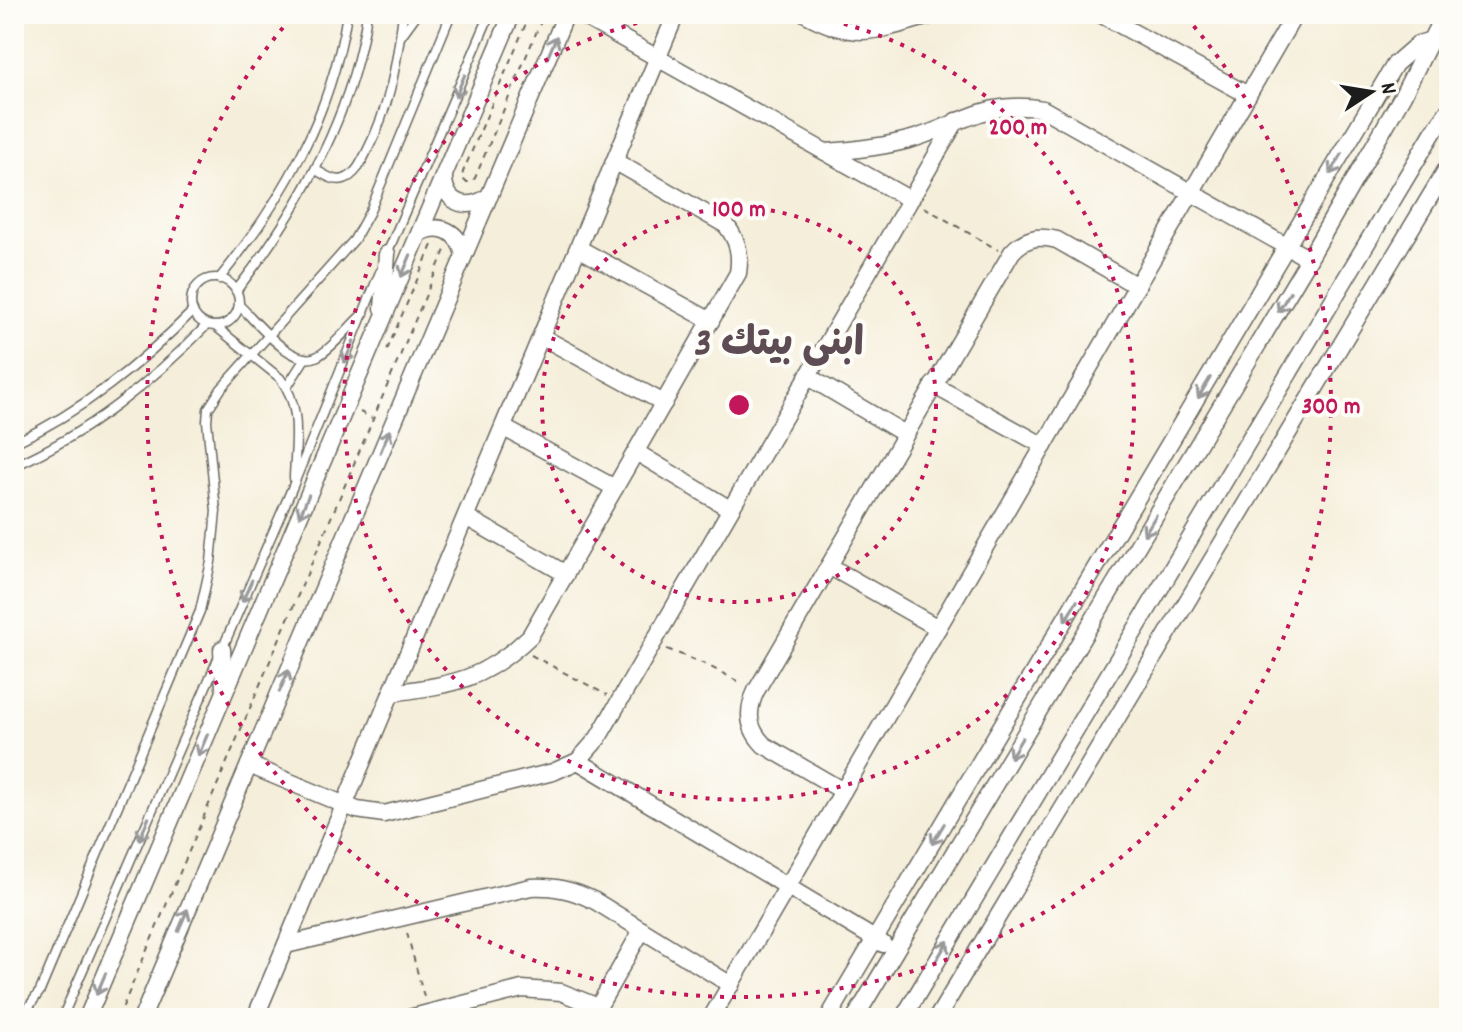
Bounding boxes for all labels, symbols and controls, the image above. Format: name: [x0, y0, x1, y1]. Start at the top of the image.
one-way arrow: [546, 35, 561, 60]
north arrow: [1331, 52, 1411, 132]
one-way arrow: [451, 73, 466, 98]
text: N: [1371, 80, 1403, 97]
text: 200 m: [989, 112, 1047, 146]
one-way arrow: [1328, 152, 1344, 175]
text: 100 m: [712, 194, 766, 228]
one-way arrow: [397, 254, 412, 278]
one-way arrow: [1276, 290, 1292, 313]
district label: ابنى بيتك 3: [694, 318, 864, 375]
one-way arrow: [341, 339, 356, 364]
one-way arrow: [1195, 376, 1211, 399]
centre of rings: [725, 391, 753, 419]
text: 300 m: [1302, 391, 1360, 425]
one-way arrow: [379, 429, 394, 454]
one-way arrow: [296, 493, 311, 518]
one-way arrow: [1142, 513, 1158, 536]
one-way arrow: [239, 578, 254, 603]
one-way arrow: [1062, 599, 1078, 622]
one-way arrow: [278, 669, 293, 694]
one-way arrow: [194, 732, 209, 757]
one-way arrow: [1008, 736, 1024, 759]
one-way arrow: [135, 816, 150, 841]
one-way arrow: [929, 822, 945, 845]
one-way arrow: [176, 908, 191, 933]
one-way arrow: [935, 940, 951, 963]
one-way arrow: [92, 972, 107, 996]

